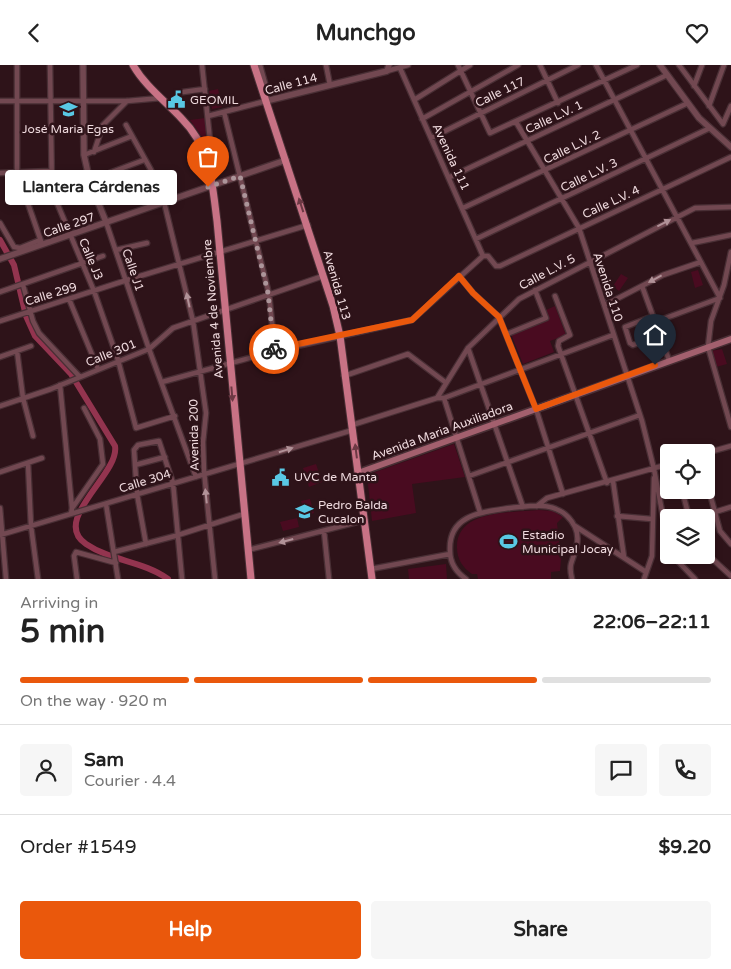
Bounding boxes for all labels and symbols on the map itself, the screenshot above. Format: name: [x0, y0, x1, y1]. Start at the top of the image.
street label: Calle 114: [263, 70, 319, 98]
street label: Calle 117: [473, 74, 527, 110]
public building icon: GEOMIL: [166, 90, 186, 110]
place label: GEOMIL: [190, 93, 238, 107]
street label: Calle L.V. 1: [523, 98, 585, 136]
school or university icon: José Maria Egas: [58, 100, 78, 120]
street label: Avenida 111: [429, 121, 473, 193]
place label: José Maria Egas: [22, 122, 114, 136]
street label: Calle L.V. 2: [541, 127, 603, 167]
pin: [187, 136, 229, 187]
street label: Calle L.V. 3: [558, 155, 620, 195]
callout: Llantera Cárdenas: [6, 169, 178, 205]
street label: Calle L.V. 4: [580, 182, 642, 221]
one-way arrow: [297, 198, 304, 213]
street label: Calle 297: [41, 210, 97, 240]
one-way arrow: [657, 219, 671, 227]
street label: Calle J3: [76, 236, 106, 282]
street label: Avenida 4 de Noviembre: [200, 238, 226, 379]
street label: Calle J1: [119, 247, 147, 293]
street label: Avenida 113: [320, 248, 354, 322]
street label: Calle L.V. 5: [517, 251, 577, 293]
street label: Avenida 110: [590, 251, 626, 324]
one-way arrow: [648, 275, 662, 283]
street label: Calle 299: [23, 279, 79, 309]
one-way arrow: [184, 293, 192, 308]
pin: [634, 314, 676, 365]
courier: [249, 324, 299, 374]
street label: Calle 301: [84, 336, 138, 370]
one-way arrow: [229, 386, 237, 402]
street label: Avenida 200: [186, 398, 202, 471]
street label: Avenida Maria Auxiliadora: [369, 399, 515, 463]
one-way arrow: [352, 443, 360, 459]
one-way arrow: [279, 445, 294, 453]
street label: Calle 304: [117, 466, 173, 496]
public building icon: UVC de Manta: [270, 467, 290, 487]
place label: UVC de Manta: [294, 470, 377, 484]
one-way arrow: [202, 487, 210, 503]
place label: Pedro Balda Cucalon: [318, 498, 387, 526]
school or university icon: Pedro Balda Cucalon: [294, 502, 314, 522]
place label: Estadio Municipal Jocay: [522, 528, 614, 556]
sports icon: Estadio Municipal Jocay: [498, 532, 518, 552]
one-way arrow: [278, 537, 293, 545]

